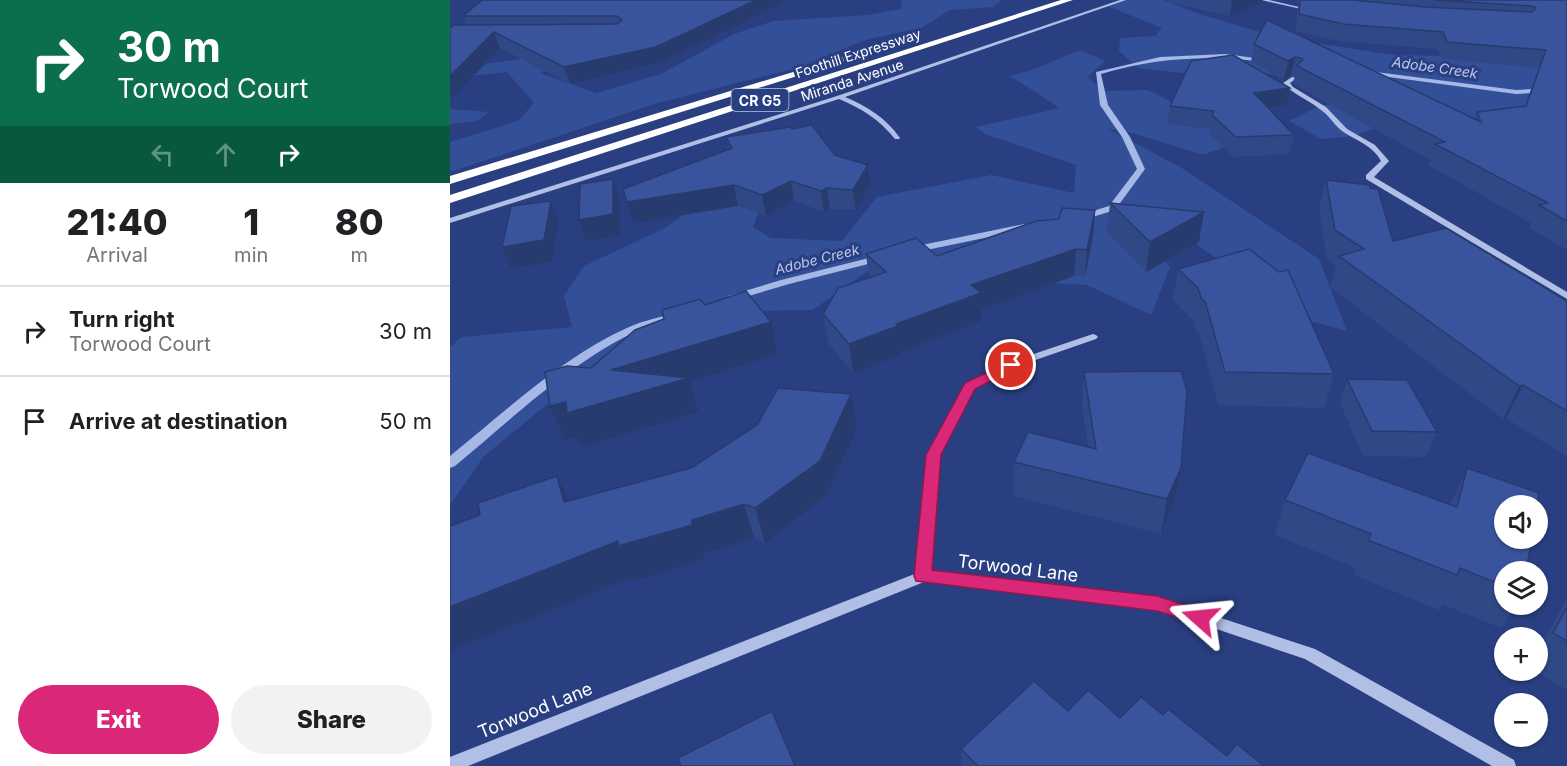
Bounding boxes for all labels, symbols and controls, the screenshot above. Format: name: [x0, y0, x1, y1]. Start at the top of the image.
text: 30 m: [117, 21, 221, 72]
icon: right: [18, 24, 96, 102]
street label: Foothill Expressway: [793, 25, 923, 81]
water label: Adobe Creek: [1390, 52, 1479, 81]
street label: Miranda Avenue: [798, 55, 906, 105]
text: Torwood Court: [117, 72, 308, 105]
road number: CR G5: [732, 89, 788, 111]
icon: left: [146, 138, 179, 171]
icon: ahead: [209, 138, 242, 171]
icon: right: [272, 138, 305, 171]
text: 21:40: [66, 200, 168, 244]
text: 1: [243, 200, 259, 244]
text: 80: [335, 200, 384, 244]
water label: Adobe Creek: [772, 240, 861, 278]
text: Arrival: [86, 243, 148, 267]
text: min: [234, 243, 268, 267]
text: m: [350, 243, 368, 267]
text: Turn right: [69, 306, 175, 332]
icon: right: [18, 315, 51, 348]
text: 30 m: [379, 318, 432, 344]
text: Torwood Court: [69, 332, 211, 356]
pin: [985, 339, 1036, 390]
icon: arrive: [994, 348, 1027, 381]
icon: arrive: [18, 405, 51, 438]
text: Arrive at destination: [69, 408, 288, 434]
text: 50 m: [379, 408, 432, 434]
map controls: [1494, 495, 1548, 747]
button: sound: [1494, 495, 1548, 549]
street label: Torwood Lane: [956, 550, 1080, 586]
button: layers: [1494, 561, 1548, 615]
position arrow: [1168, 586, 1232, 650]
button: +: [1494, 627, 1548, 681]
street label: Torwood Lane: [475, 678, 595, 742]
button: Exit: [18, 685, 219, 754]
button: Share: [231, 685, 432, 754]
button: −: [1494, 693, 1548, 747]

